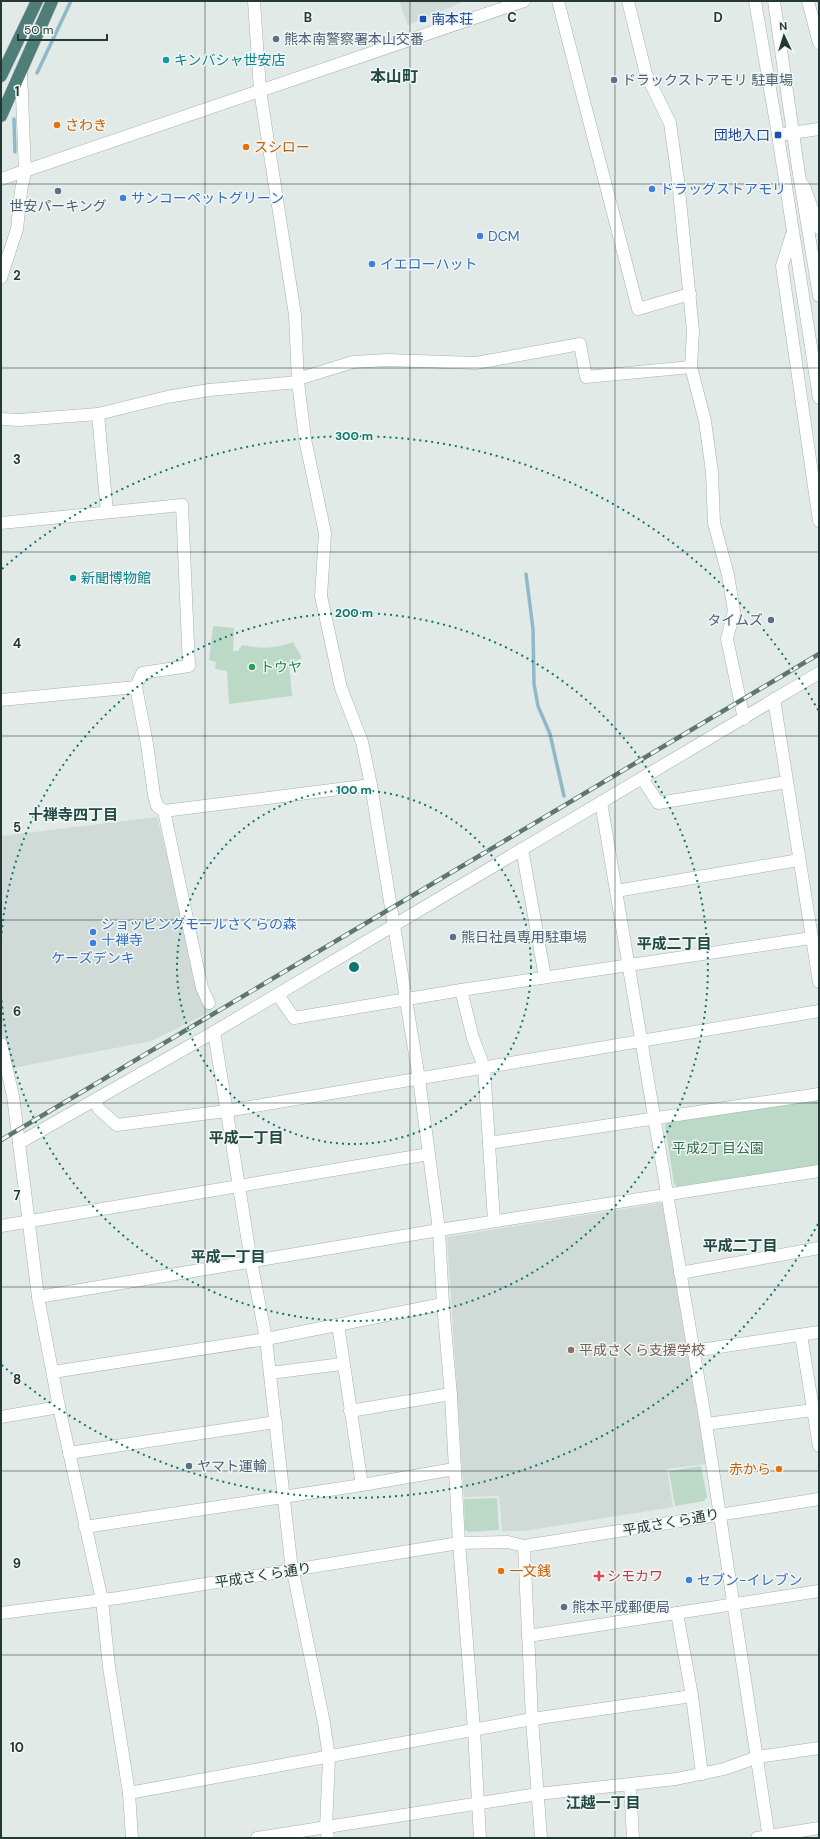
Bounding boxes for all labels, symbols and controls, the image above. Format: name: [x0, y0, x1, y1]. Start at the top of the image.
text: B: [304, 9, 312, 26]
text: C: [507, 9, 517, 26]
text: D: [713, 9, 723, 26]
place label: 南本荘: [431, 10, 473, 28]
marker: 南本荘: [418, 14, 428, 24]
scale bar: [18, 16, 107, 42]
north arrow: [764, 16, 804, 56]
text: N: [779, 19, 788, 33]
text: 50 m: [24, 22, 53, 38]
place label: 熊本南警察署本山交番: [284, 30, 424, 48]
marker: 熊本南警察署本山交番: [271, 34, 281, 44]
place label: キンバシャ世安店: [174, 51, 286, 69]
marker: キンバシャ世安店: [161, 55, 171, 65]
district label: 本山町: [370, 66, 418, 87]
place label: ドラックストアモリ 駐車場: [622, 71, 793, 89]
marker: ドラックストアモリ 駐車場: [609, 75, 619, 85]
text: 1: [15, 83, 19, 100]
place label: さわき: [65, 116, 107, 134]
marker: さわき: [52, 120, 62, 130]
place label: 団地入口: [714, 126, 770, 144]
marker: 団地入口: [773, 130, 783, 140]
place label: スシロー: [254, 138, 310, 156]
marker: スシロー: [241, 142, 251, 152]
place label: ドラッグストアモリ: [660, 180, 786, 198]
marker: ドラッグストアモリ: [647, 184, 657, 194]
marker: 世安パーキング: [53, 186, 63, 196]
place label: サンコーペットグリーン: [131, 189, 284, 207]
marker: サンコーペットグリーン: [118, 193, 128, 203]
place label: 世安パーキング: [9, 197, 107, 215]
place label: DCM: [488, 227, 519, 245]
marker: DCM: [475, 231, 485, 241]
place label: イエローハット: [380, 255, 478, 273]
marker: イエローハット: [367, 259, 377, 269]
text: 2: [13, 267, 21, 284]
text: 300 m: [335, 428, 373, 444]
text: 3: [13, 451, 21, 468]
place label: 新聞博物館: [81, 569, 151, 587]
marker: 新聞博物館: [68, 573, 78, 583]
text: 200 m: [335, 605, 373, 621]
place label: タイムズ: [707, 611, 763, 629]
marker: タイムズ: [766, 615, 776, 625]
text: 4: [13, 635, 21, 652]
place label: トウヤ: [260, 658, 302, 676]
marker: トウヤ: [247, 662, 257, 672]
text: 100 m: [336, 782, 372, 798]
district label: 十禅寺四丁目: [28, 805, 118, 825]
text: 5: [13, 819, 21, 836]
place label: ショッピングモールさくらの森 十禅寺: [101, 915, 297, 949]
marker: ショッピングモールさくらの森 十禅寺: [88, 927, 98, 937]
place label: 熊日社員専用駐車場: [461, 928, 587, 946]
marker: 熊日社員専用駐車場: [448, 932, 458, 942]
district label: 平成二丁目: [636, 934, 712, 954]
marker: ケーズデンキ: [88, 938, 98, 948]
place label: ケーズデンキ: [51, 949, 135, 967]
centre of rings: [347, 960, 361, 974]
text: 6: [13, 1003, 21, 1020]
district label: 平成一丁目: [208, 1128, 284, 1148]
park label: 平成2丁目公園: [672, 1139, 764, 1157]
text: 7: [14, 1187, 21, 1204]
district label: 平成二丁目: [702, 1236, 778, 1256]
district label: 平成一丁目: [190, 1247, 266, 1267]
place label: 平成さくら支援学校: [579, 1341, 705, 1359]
marker: 平成さくら支援学校: [566, 1345, 576, 1355]
text: 8: [13, 1371, 21, 1388]
place label: ヤマト運輸: [197, 1457, 267, 1475]
place label: 赤から: [729, 1460, 771, 1478]
marker: ヤマト運輸: [184, 1461, 194, 1471]
marker: 赤から: [774, 1464, 784, 1474]
street label: 平成さくら通り: [621, 1505, 721, 1539]
text: 9: [13, 1555, 21, 1572]
street label: 平成さくら通り: [213, 1558, 313, 1592]
place label: 一文銭: [509, 1562, 551, 1580]
marker: 一文銭: [496, 1566, 506, 1576]
place label: シモカワ: [607, 1567, 663, 1585]
marker: シモカワ: [594, 1571, 604, 1581]
place label: セブン-イレブン: [697, 1571, 803, 1589]
marker: セブン-イレブン: [684, 1575, 694, 1585]
place label: 熊本平成郵便局: [572, 1598, 670, 1616]
marker: 熊本平成郵便局: [559, 1602, 569, 1612]
text: 10: [10, 1739, 24, 1756]
district label: 江越一丁目: [565, 1793, 641, 1813]

